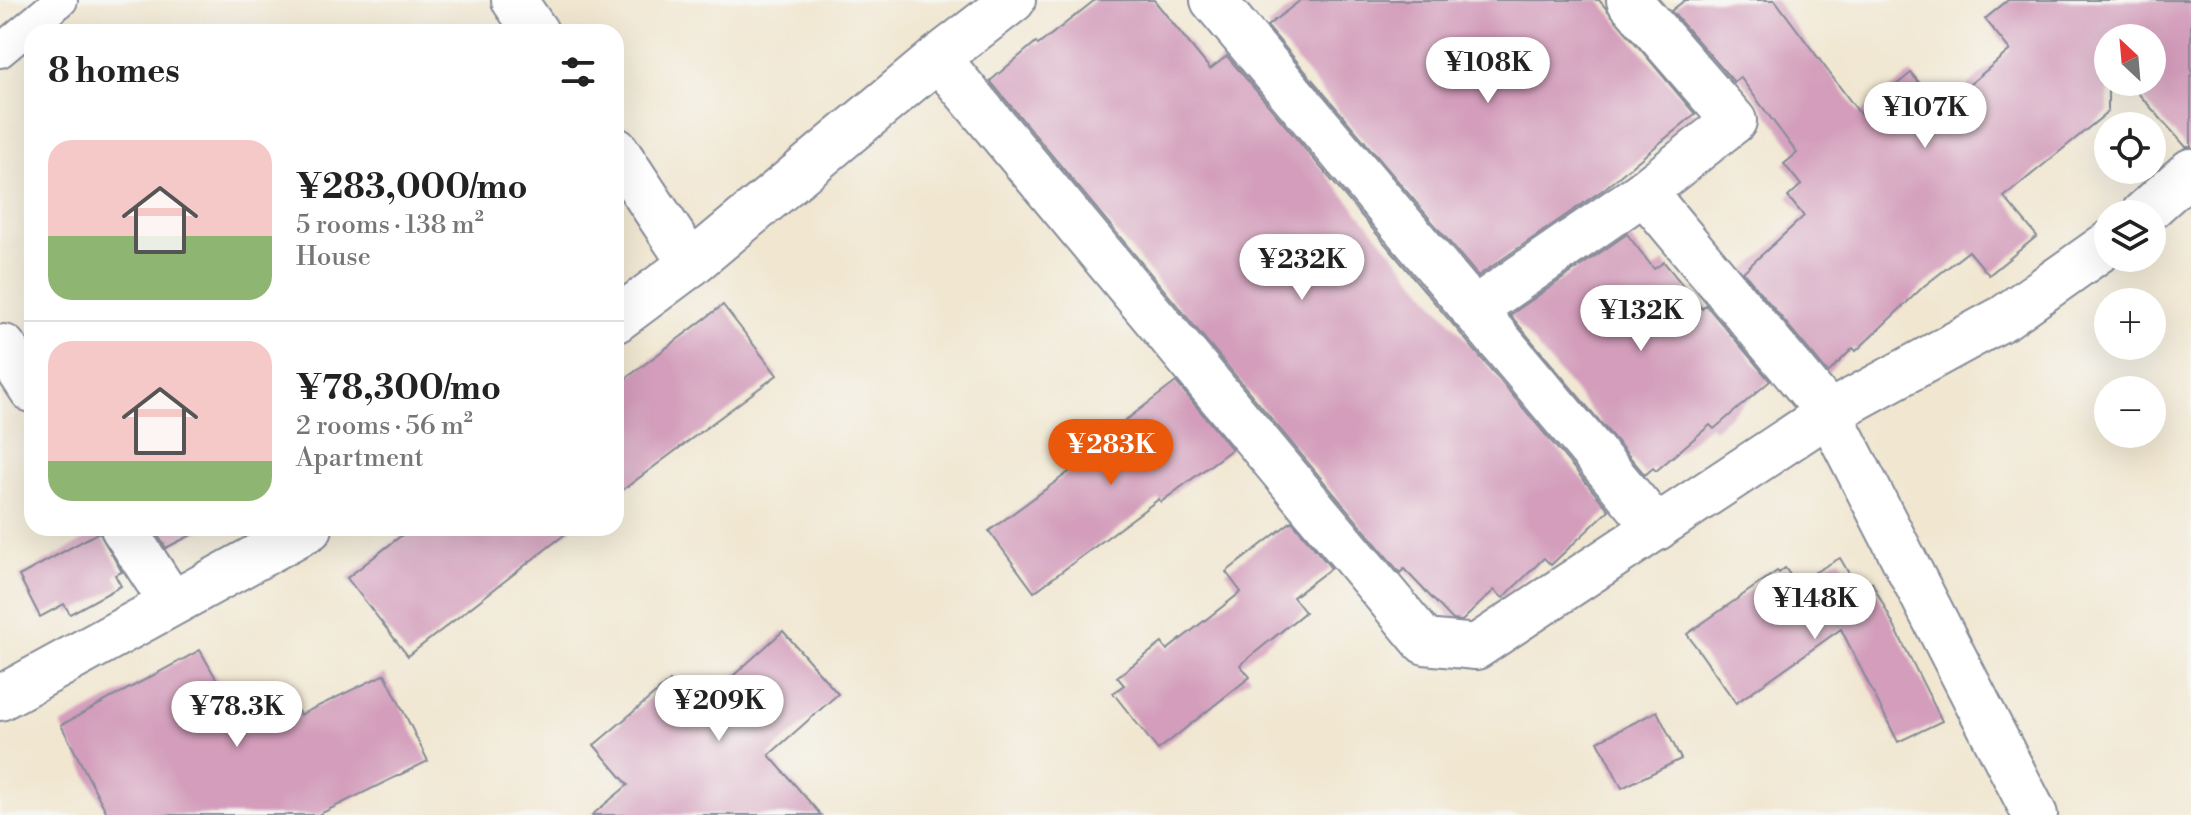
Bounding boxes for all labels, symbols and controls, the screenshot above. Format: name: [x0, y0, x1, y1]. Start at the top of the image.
north arrow: [2094, 24, 2166, 96]
map controls: [2094, 24, 2166, 448]
pin: ¥108K: [1432, 37, 1544, 105]
text: ¥108K: [1444, 47, 1532, 79]
icon: filters: [556, 50, 600, 94]
text: 8 homes: [48, 51, 180, 93]
pin: ¥107K: [1869, 82, 1981, 150]
text: ¥107K: [1882, 92, 1968, 124]
button: locate: [2094, 112, 2166, 184]
text: ¥283,000/mo: [296, 167, 527, 209]
icon: home: [112, 172, 208, 268]
button: layers: [2094, 200, 2166, 272]
text: 5 rooms · 138 m²: [296, 209, 484, 241]
pin: ¥232K: [1246, 234, 1358, 302]
text: House: [296, 241, 371, 273]
text: ¥232K: [1257, 244, 1347, 276]
pin: ¥132K: [1585, 285, 1697, 353]
button: +: [2094, 288, 2166, 360]
text: ¥132K: [1598, 295, 1684, 327]
text: ¥78,300/mo: [296, 368, 501, 410]
icon: home: [112, 373, 208, 469]
button: −: [2094, 376, 2166, 448]
text: 2 rooms · 56 m²: [296, 410, 473, 442]
pin: ¥283K: [1055, 419, 1167, 487]
text: ¥283K: [1066, 429, 1156, 461]
text: Apartment: [296, 442, 424, 474]
pin: ¥148K: [1759, 573, 1871, 641]
text: ¥148K: [1772, 583, 1858, 615]
pin: ¥209K: [663, 675, 775, 743]
pin: ¥78.3K: [172, 681, 302, 749]
text: ¥209K: [673, 685, 765, 717]
text: ¥78.3K: [189, 691, 285, 723]

